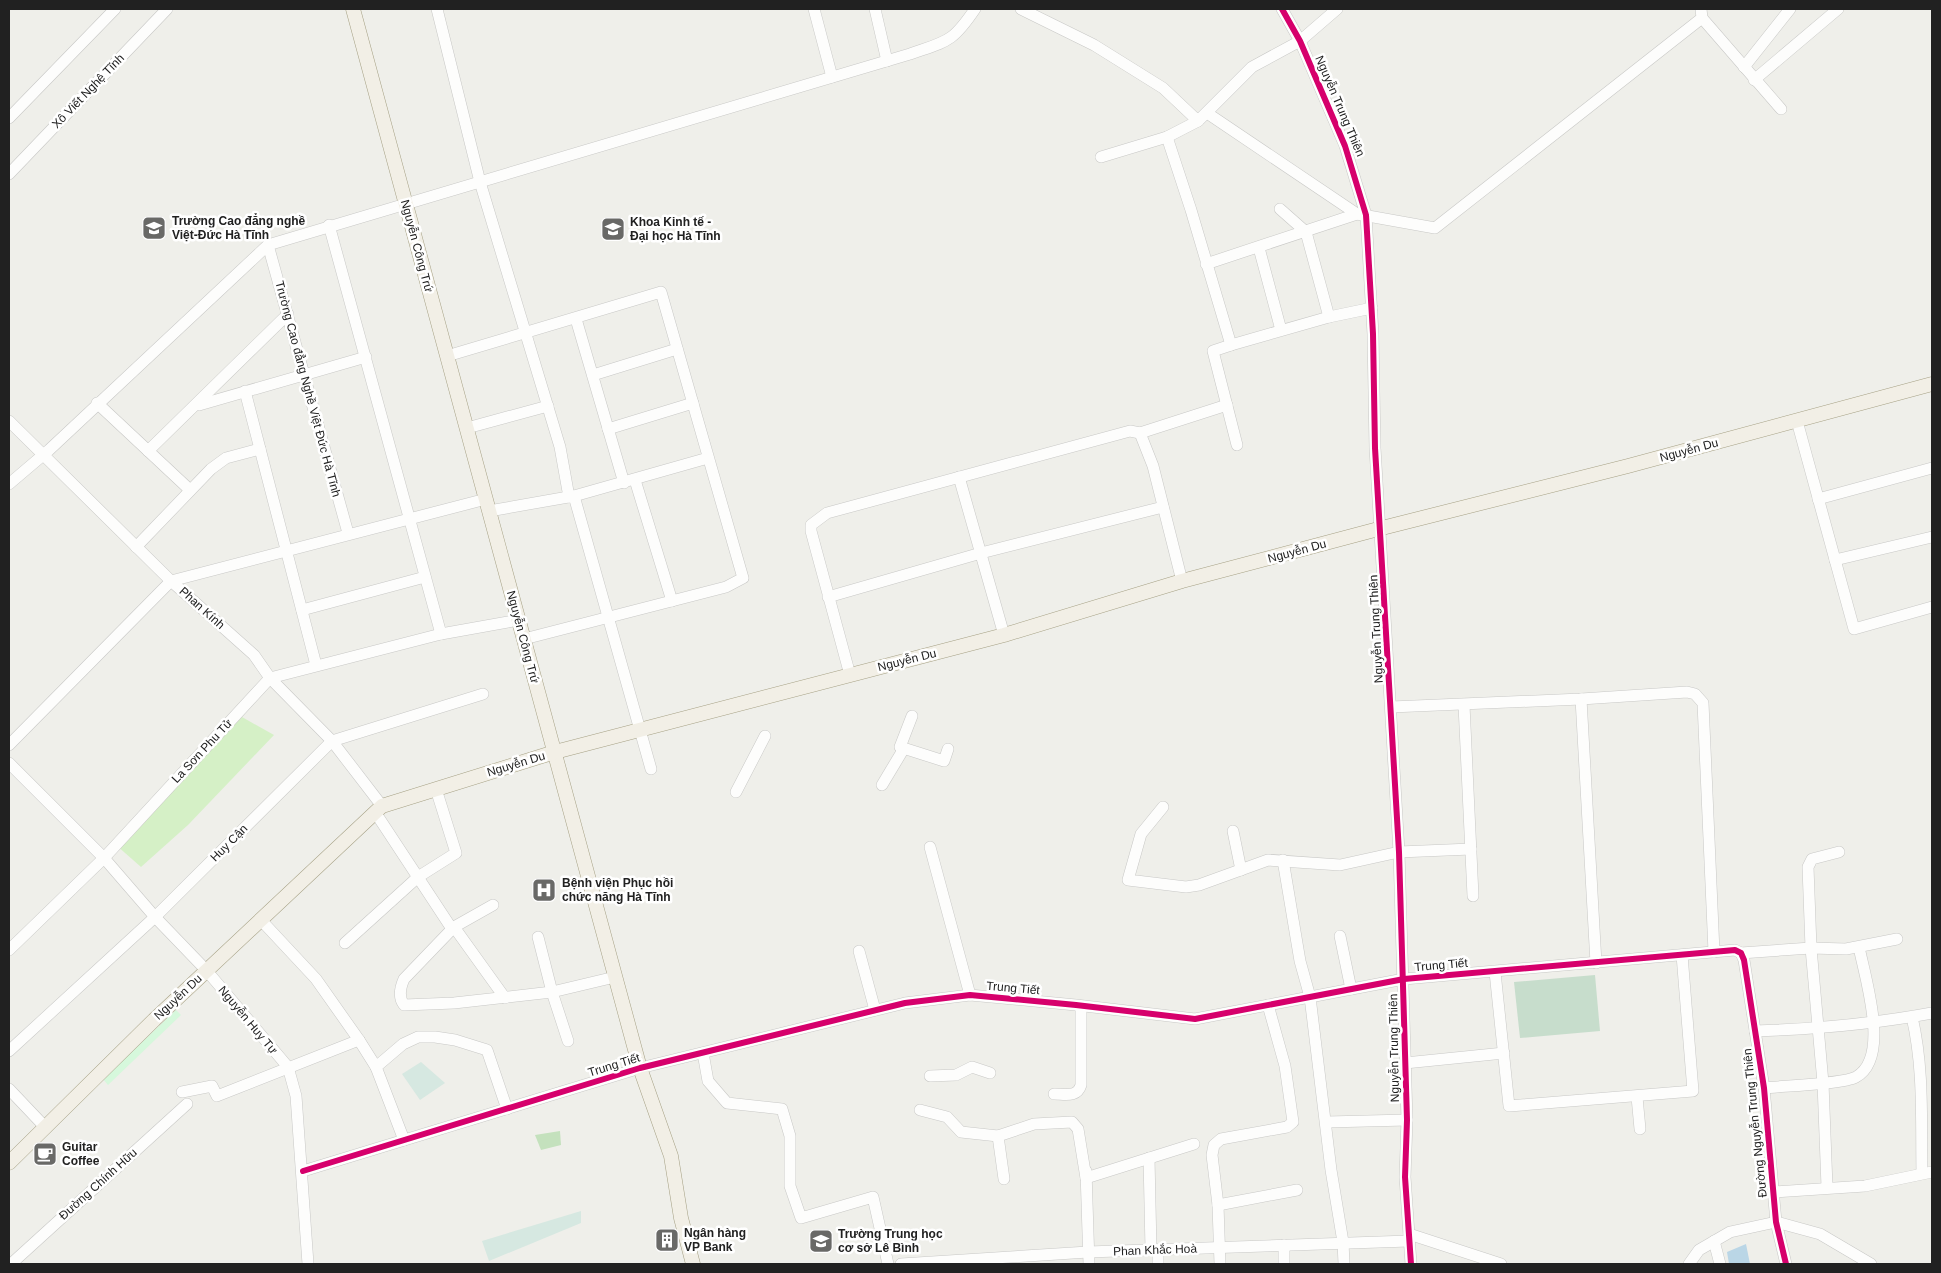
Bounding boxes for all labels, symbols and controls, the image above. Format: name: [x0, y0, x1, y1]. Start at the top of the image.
street label: Xô Viết Nghệ Tĩnh: [49, 51, 127, 131]
street label: Nguyễn Trung Thiên: [1312, 53, 1369, 159]
street label: Nguyễn Công Trứ: [398, 198, 437, 294]
place label: Trường Cao đẳng nghề Việt-Đức Hà Tĩnh: [172, 213, 306, 242]
school or university icon: Trường Cao đẳng nghề Việt-Đức Hà Tĩnh: [141, 215, 167, 241]
place label: Khoa Kinh tế - Đại học Hà Tĩnh: [630, 215, 721, 243]
school or university icon: Khoa Kinh tế - Đại học Hà Tĩnh: [600, 216, 626, 242]
street label: Trường Cao đẳng Nghề Việt Đức Hà Tĩnh: [272, 279, 345, 499]
street label: Nguyễn Du: [1658, 435, 1720, 465]
street label: Nguyễn Du: [1266, 536, 1328, 566]
street label: Nguyễn Trung Thiên: [1365, 574, 1386, 684]
street label: Phan Kính: [176, 584, 228, 632]
street label: Nguyễn Công Trứ: [504, 589, 543, 685]
street label: Nguyễn Du: [876, 645, 938, 674]
street label: La Sơn Phu Tử: [169, 716, 235, 786]
street label: Nguyễn Du: [485, 748, 547, 779]
street label: Huy Cận: [208, 822, 250, 864]
place label: Bệnh viện Phục hồi chức năng Hà Tĩnh: [562, 876, 673, 904]
hospital icon: Bệnh viện Phục hồi chức năng Hà Tĩnh: [531, 877, 557, 903]
street label: Trung Tiết: [1414, 956, 1469, 974]
street label: Nguyễn Du: [151, 971, 205, 1023]
street label: Trung Tiết: [986, 979, 1041, 997]
street label: Nguyễn Huy Tự: [215, 982, 281, 1057]
street label: Nguyễn Trung Thiên: [1385, 994, 1402, 1102]
street label: Đường Nguyễn Trung Thiên: [1739, 1048, 1770, 1198]
street label: Trung Tiết: [586, 1050, 642, 1080]
place label: Guitar Coffee: [62, 1140, 100, 1168]
cafe icon: Guitar Coffee: [32, 1141, 58, 1167]
street label: Đường Chính Hữu: [56, 1145, 140, 1223]
place label: Ngân hàng VP Bank: [684, 1226, 746, 1254]
building icon: Ngân hàng VP Bank: [654, 1227, 680, 1253]
place label: Trường Trung học cơ sở Lê Bình: [838, 1227, 943, 1255]
school or university icon: Trường Trung học cơ sở Lê Bình: [808, 1228, 834, 1254]
street label: Phan Khắc Hoà: [1113, 1241, 1198, 1258]

